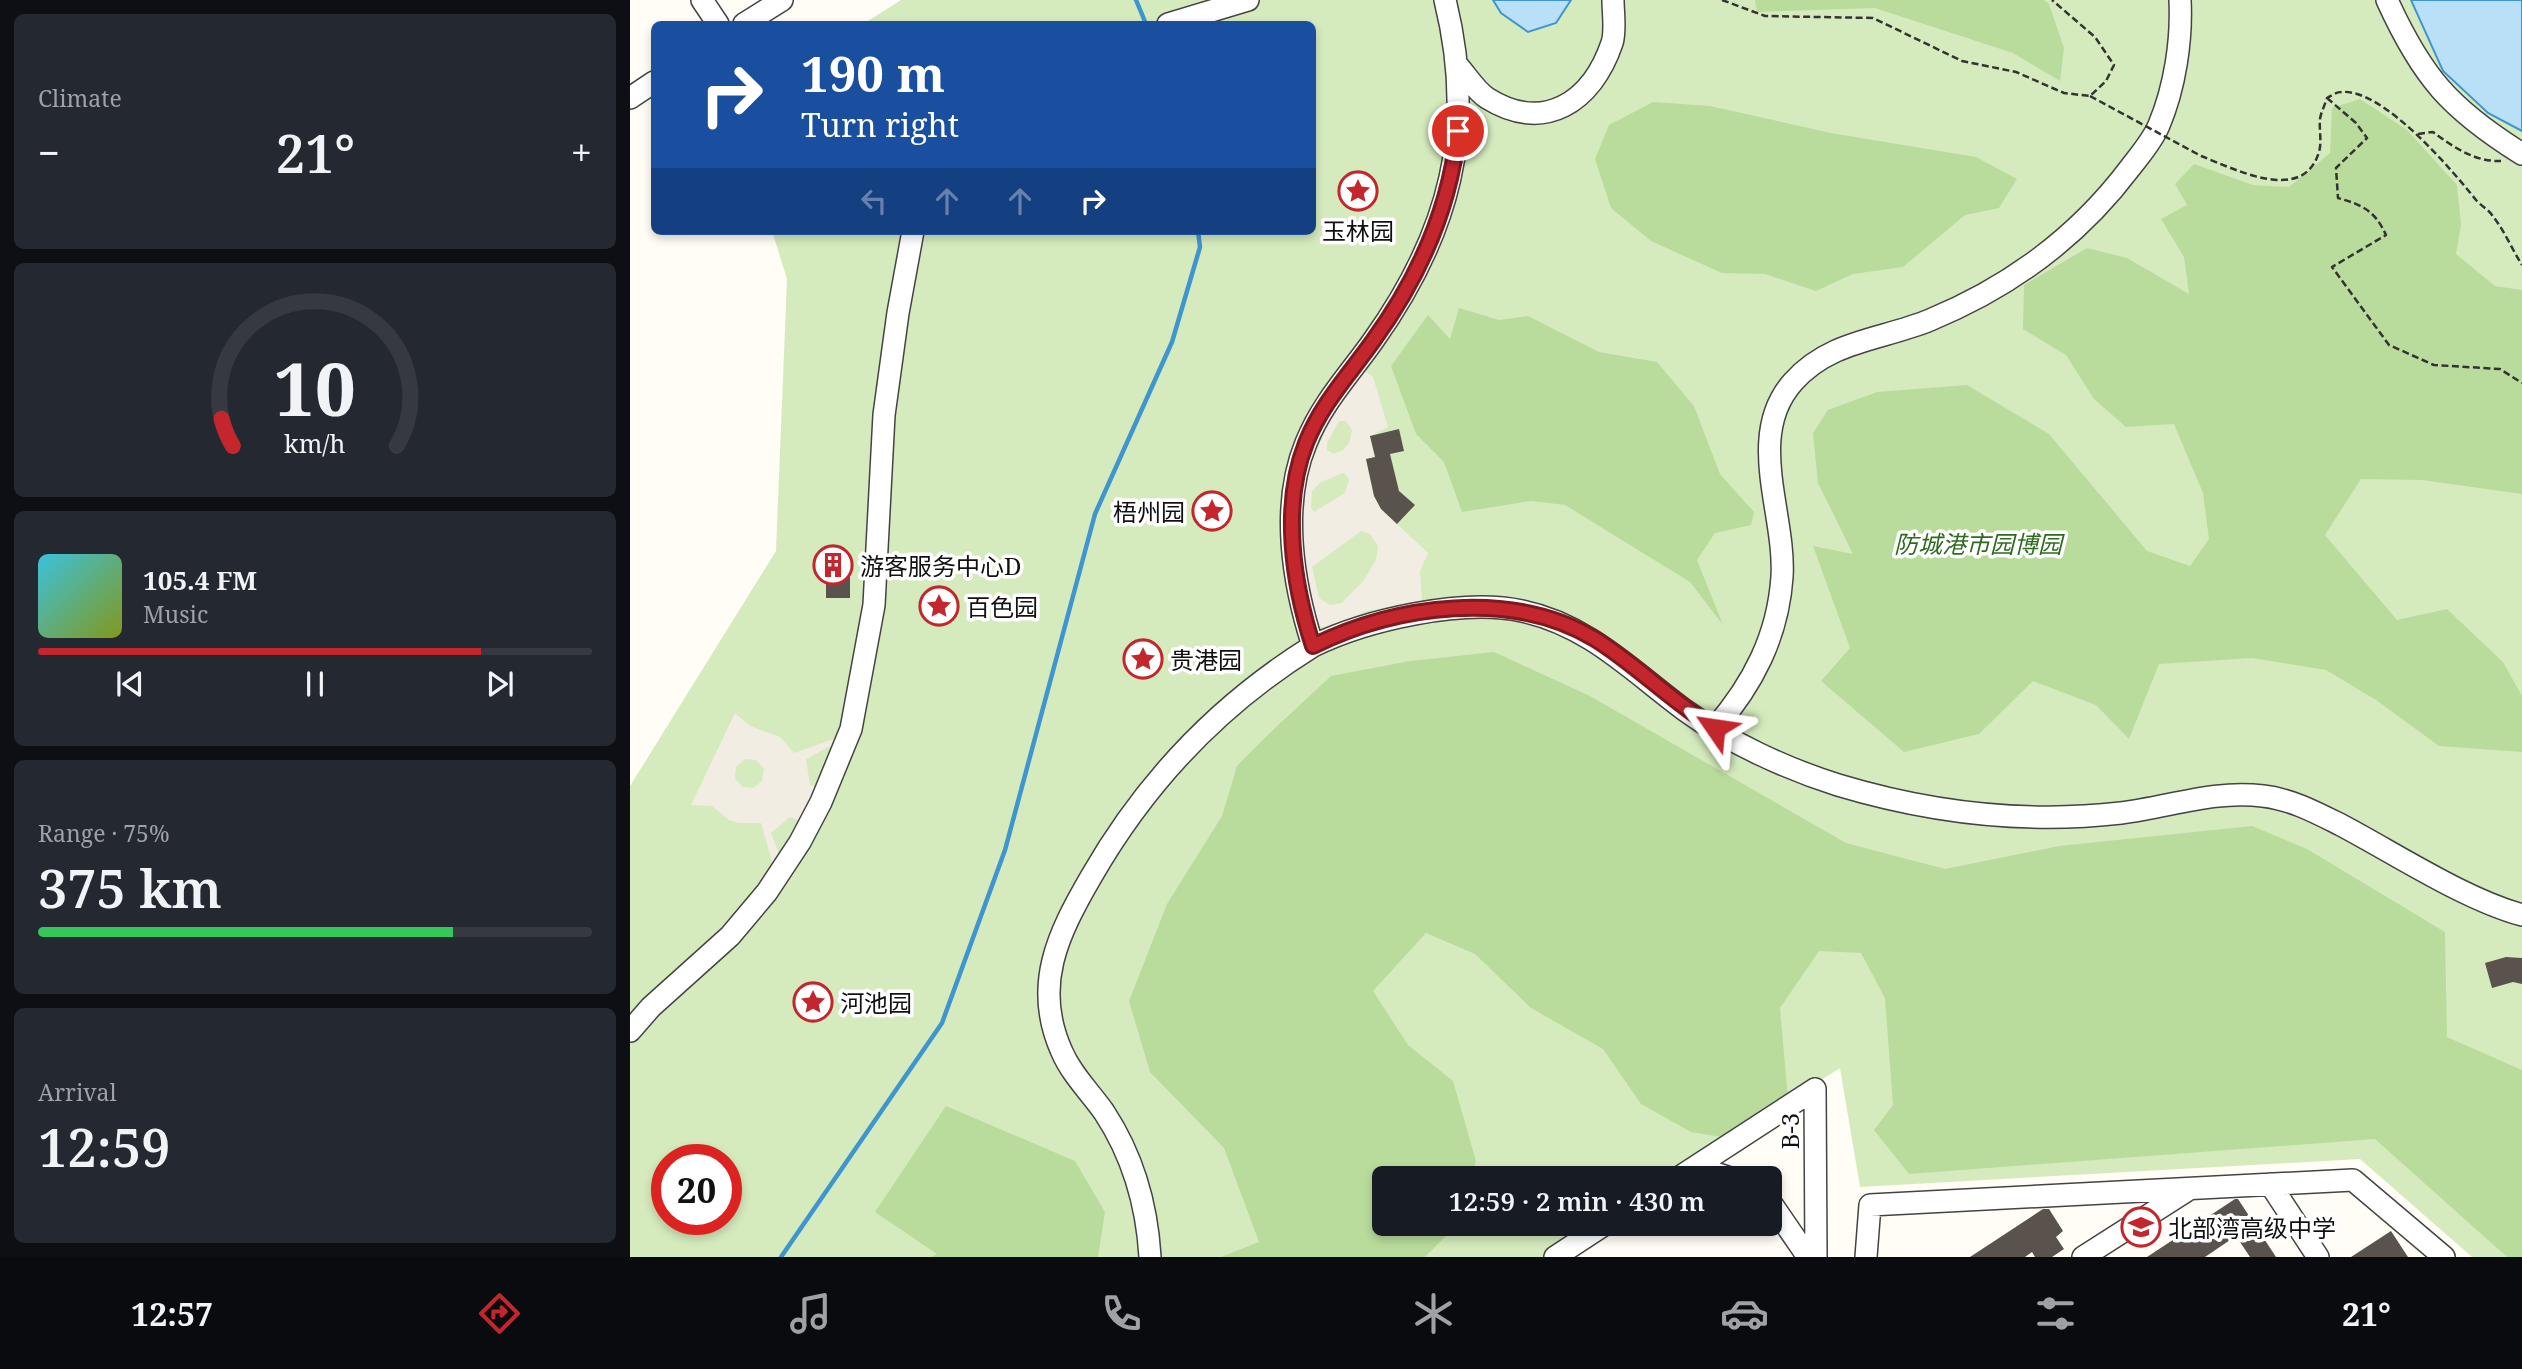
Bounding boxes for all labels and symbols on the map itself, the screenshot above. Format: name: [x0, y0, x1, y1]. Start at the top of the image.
pin: [1428, 101, 1488, 161]
place icon: 玉林园: [1337, 170, 1379, 212]
place label: 玉林园: [1322, 214, 1394, 247]
place icon: 梧州园: [1191, 490, 1233, 532]
place label: 梧州园: [1113, 495, 1185, 528]
park label: 防城港市园博园: [1894, 527, 2065, 560]
building icon: 游客服务中心D: [812, 544, 854, 586]
place label: 游客服务中心D: [860, 549, 1021, 582]
place icon: 百色园: [918, 585, 960, 627]
place label: 百色园: [966, 590, 1038, 623]
place icon: 贵港园: [1122, 638, 1164, 680]
place label: 贵港园: [1170, 643, 1242, 676]
position arrow: [1678, 691, 1752, 765]
place icon: 河池园: [792, 981, 834, 1023]
place label: 河池园: [840, 986, 912, 1019]
street label: B-3: [1773, 1113, 1806, 1149]
speed limit sign: 20: [651, 1144, 742, 1235]
school or university icon: 北部湾高级中学: [2120, 1206, 2162, 1248]
place label: 北部湾高级中学: [2168, 1211, 2336, 1244]

